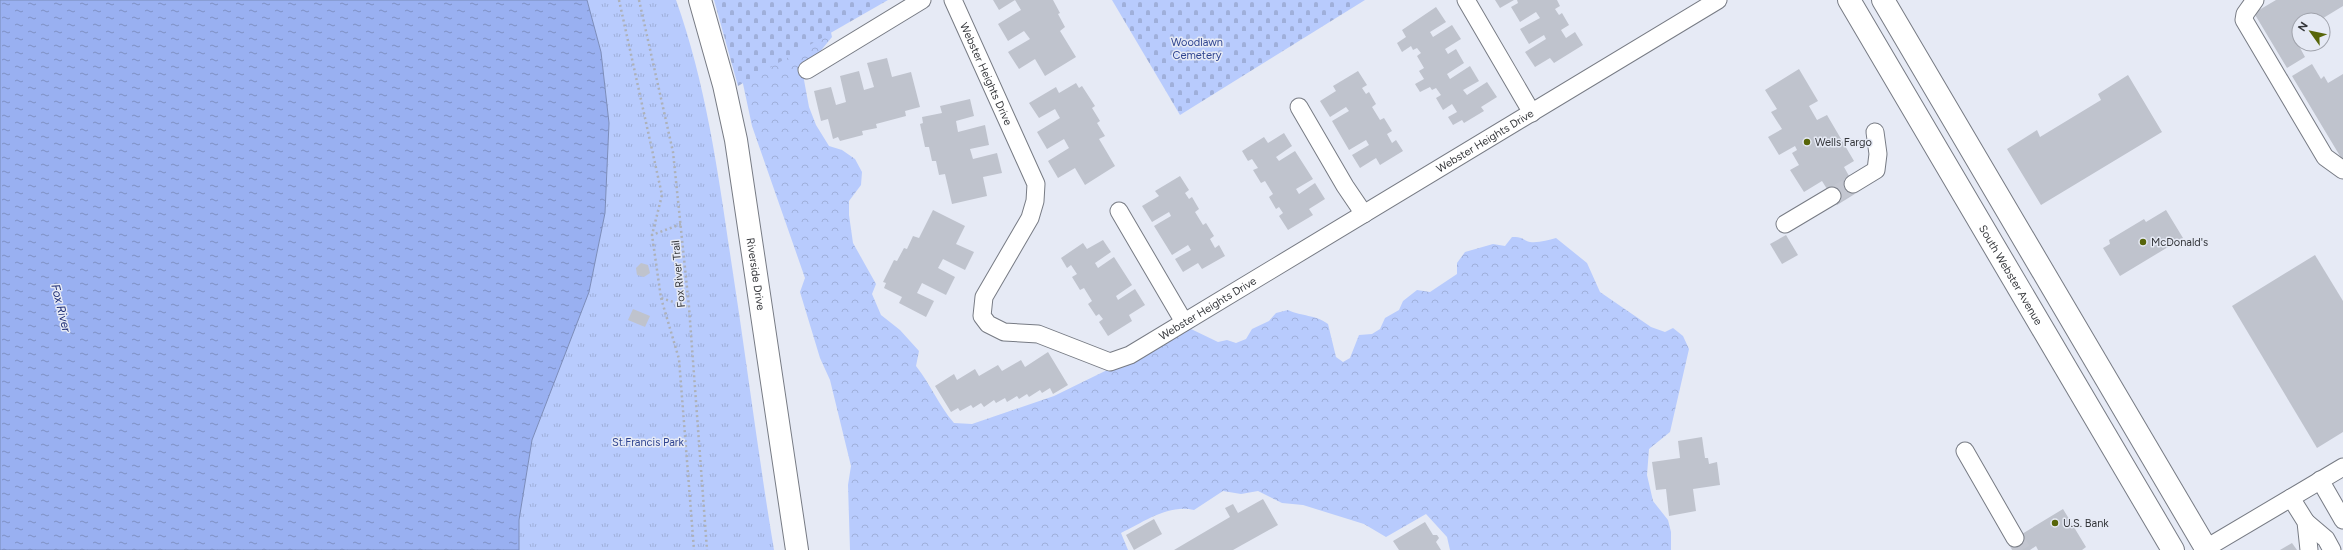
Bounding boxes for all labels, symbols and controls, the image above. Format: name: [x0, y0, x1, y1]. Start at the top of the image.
north arrow: [2291, 12, 2331, 52]
text: N: [2295, 20, 2311, 34]
street label: Webster Heights Drive: [957, 21, 1015, 127]
park label: Woodlawn Cemetery: [1171, 36, 1223, 62]
street label: Webster Heights Drive: [1434, 107, 1536, 176]
place label: Wells Fargo: [1815, 136, 1872, 149]
marker: Wells Fargo: [1802, 137, 1812, 147]
street label: South Webster Avenue: [1976, 223, 2045, 327]
place label: McDonald's: [2151, 236, 2208, 249]
street label: Riverside Drive: [744, 237, 767, 311]
marker: McDonald's: [2138, 237, 2148, 247]
street label: Fox River Trail: [669, 240, 688, 308]
street label: Webster Heights Drive: [1157, 274, 1259, 343]
water label: Fox River: [48, 282, 74, 334]
park label: St.Francis Park: [612, 436, 685, 449]
place label: U.S. Bank: [2063, 517, 2109, 530]
marker: U.S. Bank: [2050, 518, 2060, 528]

